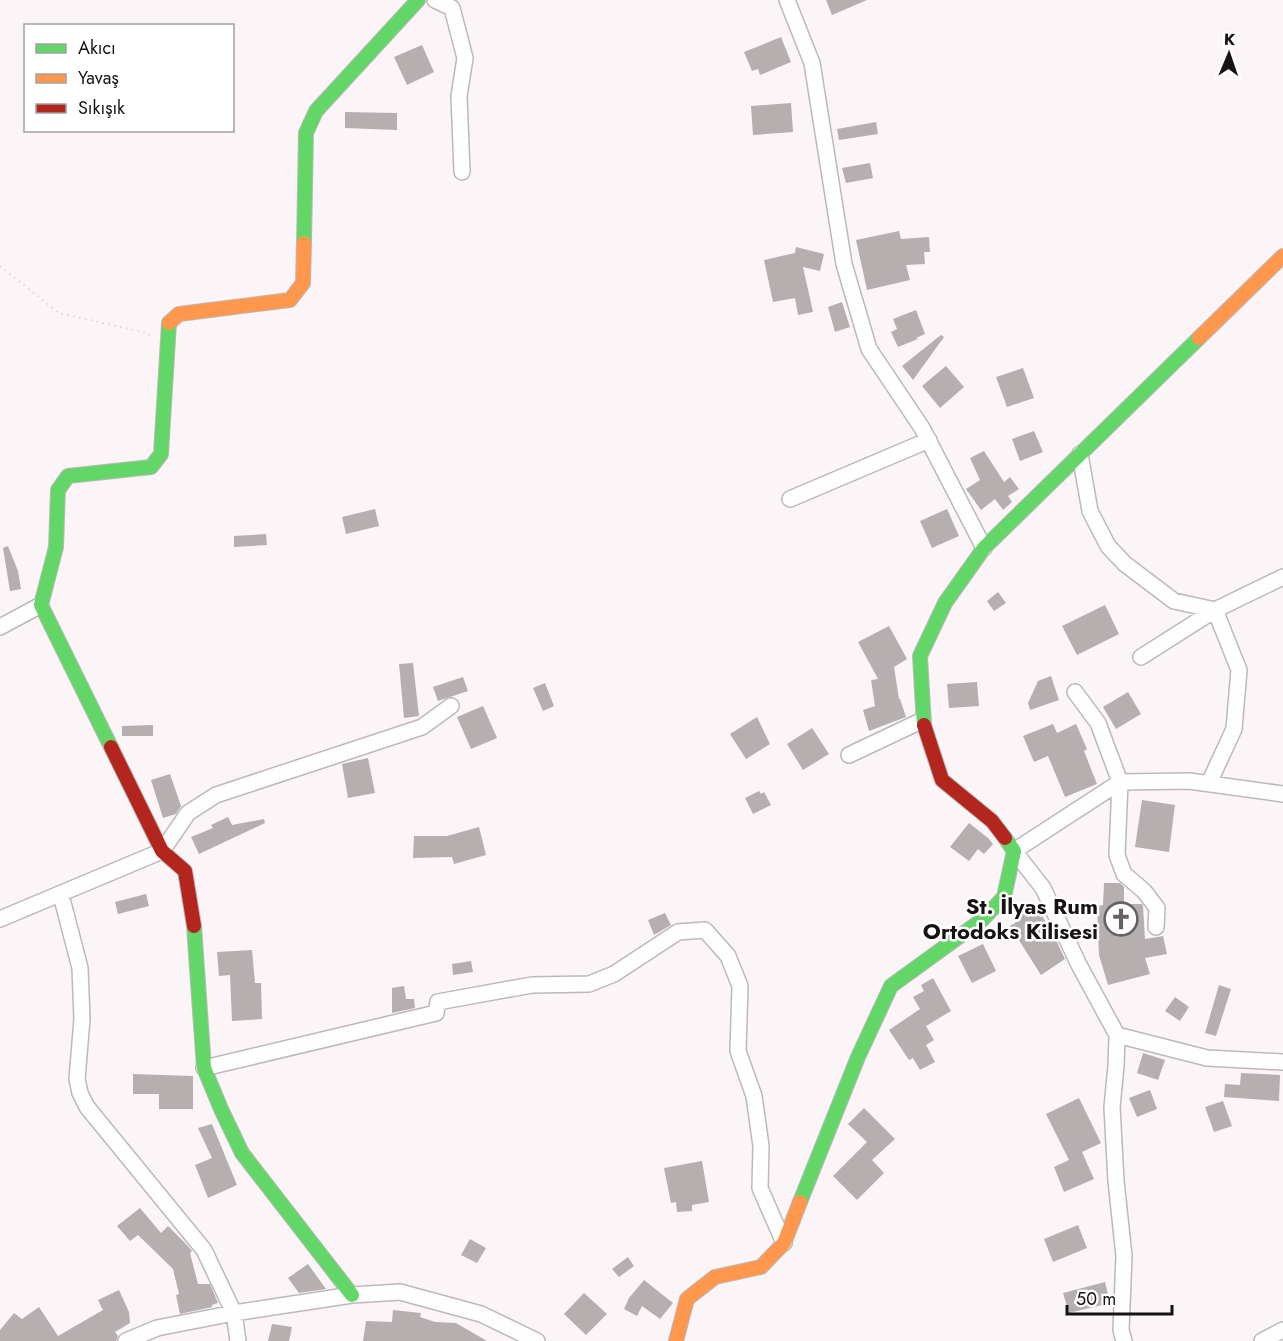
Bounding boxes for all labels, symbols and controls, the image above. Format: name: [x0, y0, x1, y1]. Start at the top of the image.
legend: [24, 24, 234, 132]
north arrow: [1199, 24, 1259, 84]
text: K: [1224, 28, 1236, 51]
text: Akıcı: [78, 35, 116, 61]
text: Yavaş: [78, 65, 119, 91]
text: Sıkışık: [78, 95, 125, 121]
place label: St. İlyas Rum Ortodoks Kilisesi: [923, 890, 1098, 947]
church icon: St. İlyas Rum Ortodoks Kilisesi: [1103, 901, 1139, 937]
scale bar: [1067, 1278, 1172, 1316]
text: 50 m: [1076, 1286, 1116, 1312]

